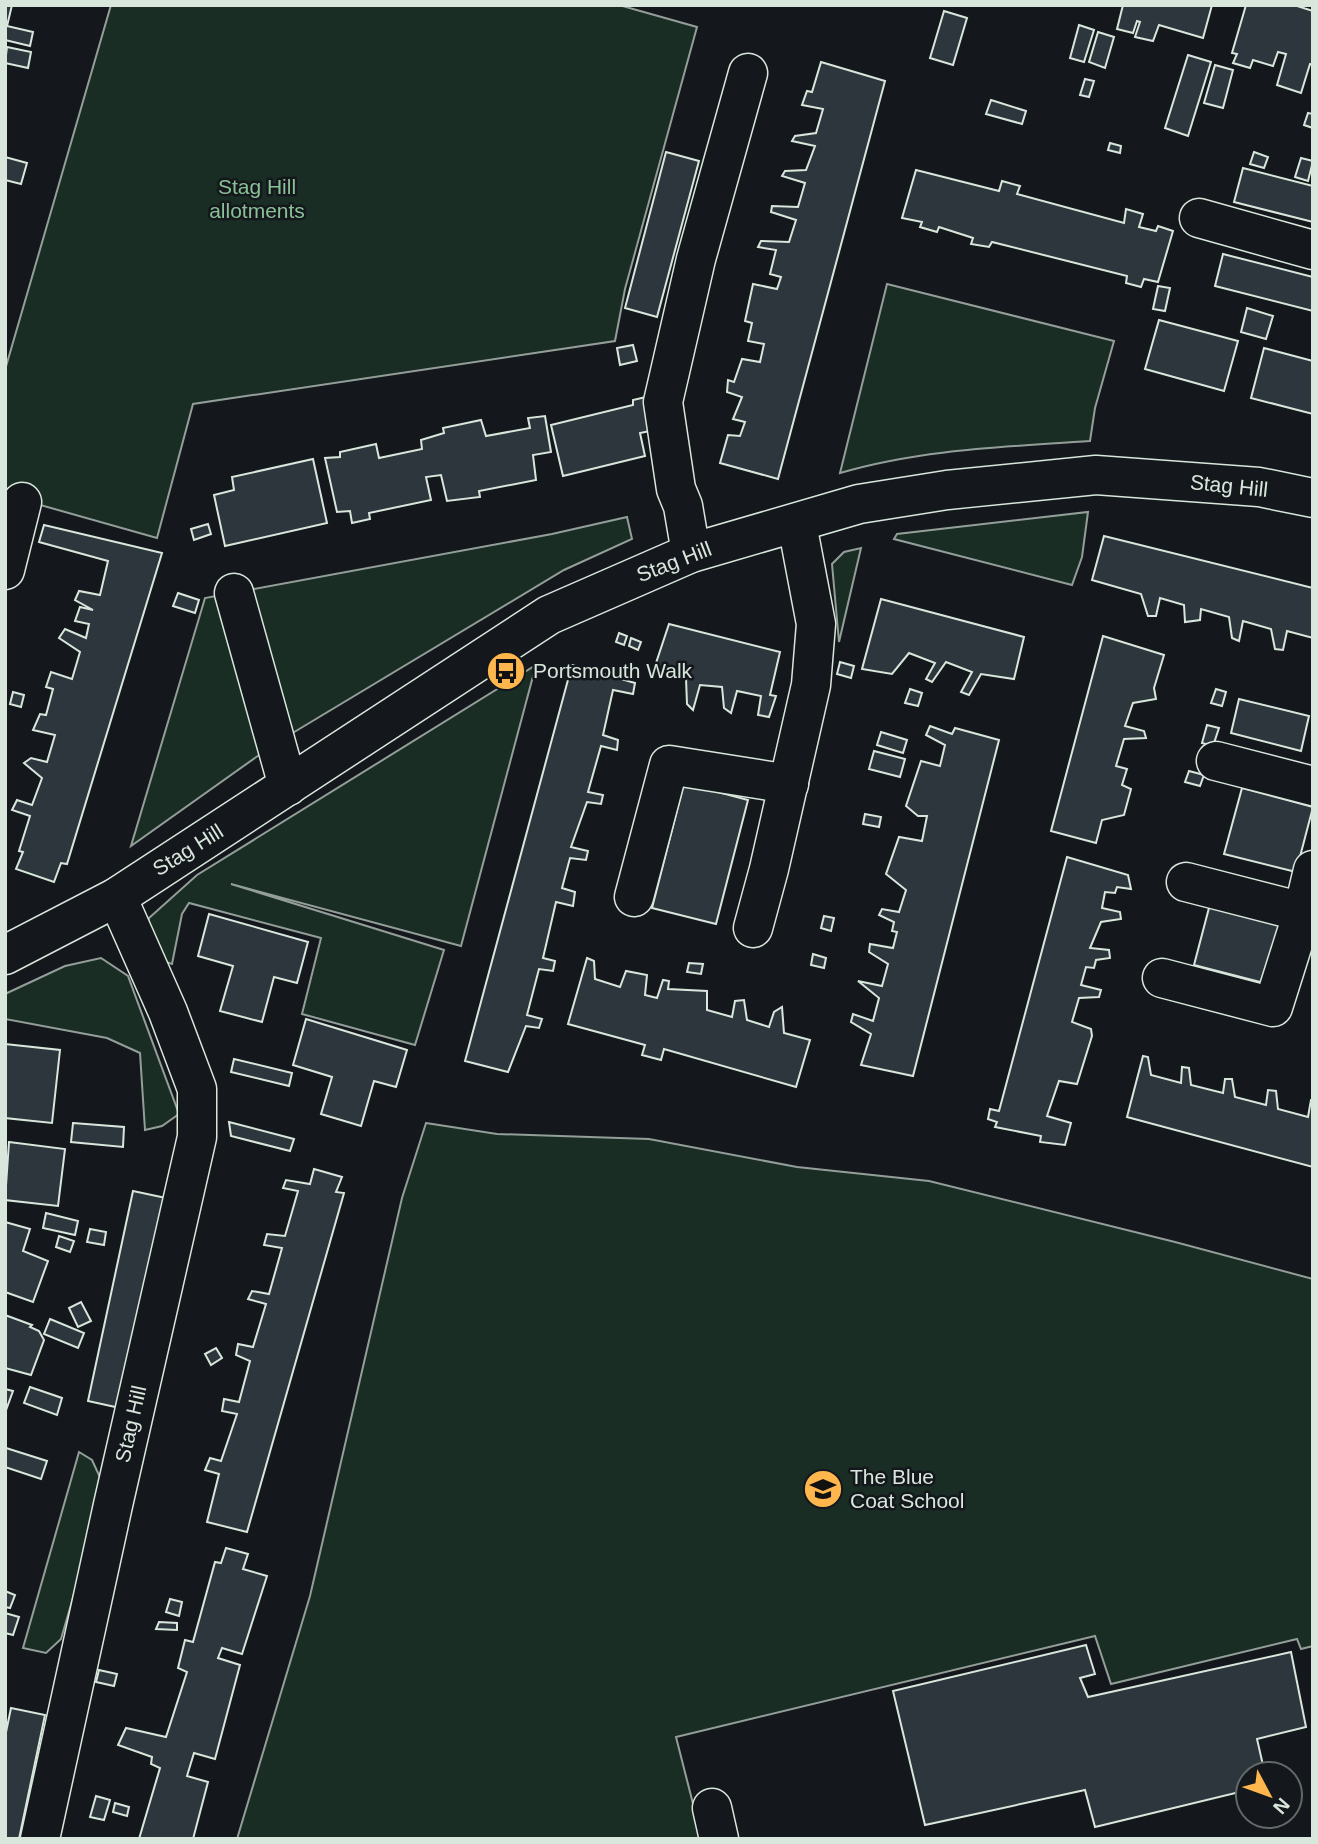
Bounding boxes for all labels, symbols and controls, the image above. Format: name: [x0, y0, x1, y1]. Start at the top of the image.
park label: Stag Hill allotments: [209, 175, 305, 222]
street label: Stag Hill: [1189, 470, 1269, 501]
street label: Stag Hill: [633, 537, 714, 586]
bus stop icon: Portsmouth Walk: [485, 650, 527, 692]
place label: Portsmouth Walk: [533, 659, 693, 682]
street label: Stag Hill: [148, 819, 227, 880]
street label: Stag Hill: [111, 1383, 151, 1465]
place label: The Blue Coat School: [850, 1465, 964, 1512]
school or university icon: The Blue Coat School: [802, 1468, 844, 1510]
north arrow: [1234, 1760, 1304, 1830]
text: N: [1269, 1794, 1294, 1818]

